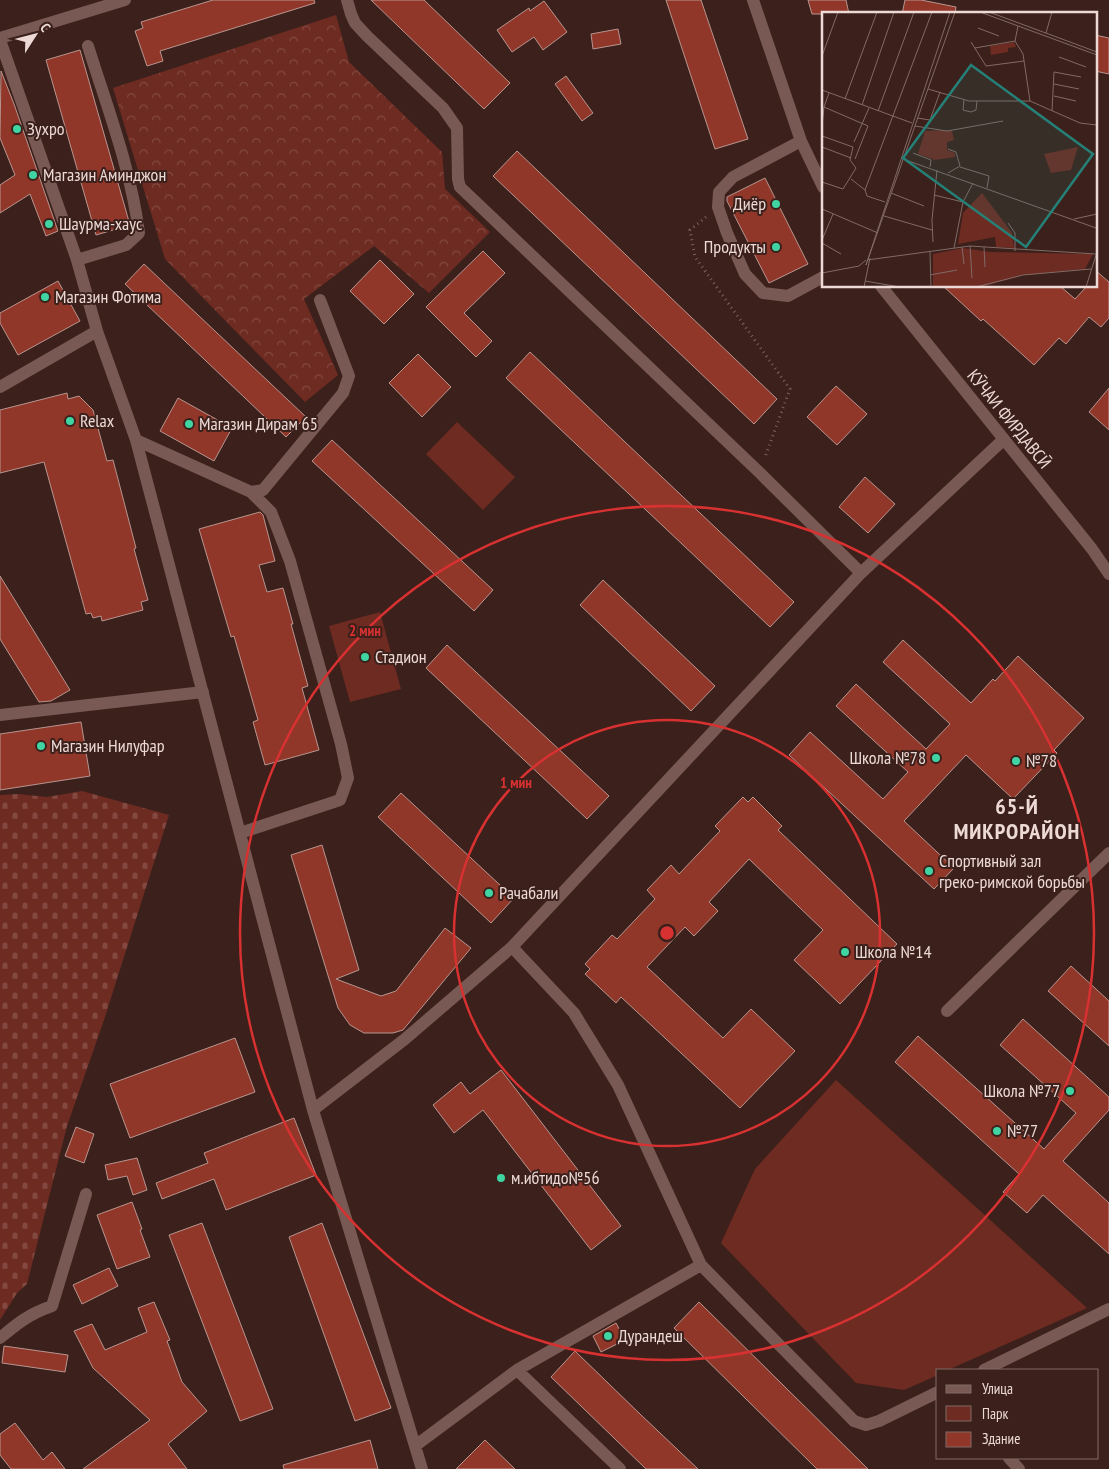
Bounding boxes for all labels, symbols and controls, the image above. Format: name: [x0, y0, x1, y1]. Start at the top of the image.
north arrow: [10, 10, 60, 60]
inset map: [822, 12, 1096, 288]
text: С: [36, 19, 55, 36]
place label: Зухро: [27, 117, 65, 140]
marker: Зухро: [11, 123, 23, 135]
place label: Магазин Аминджон: [43, 163, 166, 186]
marker: Магазин Аминджон: [27, 169, 39, 181]
place label: Диëр: [733, 192, 766, 215]
marker: Диëр: [770, 198, 782, 210]
place label: Шаурма-хаус: [59, 212, 143, 235]
marker: Шаурма-хаус: [43, 218, 55, 230]
place label: Продукты: [704, 235, 766, 258]
marker: Продукты: [770, 241, 782, 253]
place label: Магазин Фотима: [55, 285, 161, 308]
marker: Магазин Фотима: [39, 291, 51, 303]
street label: КӮЧАИ ФИРДАВСӢ: [962, 364, 1056, 473]
place label: Relax: [80, 409, 115, 432]
place label: Магазин Дирам 65: [199, 412, 318, 435]
marker: Relax: [64, 415, 76, 427]
marker: Магазин Дирам 65: [183, 418, 195, 430]
text: 2 мин: [349, 621, 381, 640]
place label: Стадион: [375, 645, 427, 668]
marker: Стадион: [359, 651, 371, 663]
place label: Магазин Нилуфар: [51, 734, 165, 757]
marker: Магазин Нилуфар: [35, 740, 47, 752]
place label: Школа №78: [849, 746, 926, 769]
place label: №78: [1026, 749, 1057, 772]
marker: Школа №78: [930, 752, 942, 764]
marker: №78: [1010, 755, 1022, 767]
text: 1 мин: [500, 773, 532, 792]
district label: 65-Й МИКРОРАЙОН: [954, 792, 1080, 845]
place label: Спортивный зал греко-римской борьбы: [939, 849, 1085, 893]
marker: Спортивный зал греко-римской борьбы: [923, 865, 935, 877]
place label: Рачабали: [499, 881, 558, 904]
marker: Рачабали: [483, 887, 495, 899]
centre of rings: [658, 924, 676, 942]
place label: Школа №14: [855, 940, 932, 963]
marker: Школа №14: [839, 946, 851, 958]
place label: Школа №77: [983, 1079, 1060, 1102]
marker: Школа №77: [1064, 1085, 1076, 1097]
place label: №77: [1007, 1119, 1038, 1142]
marker: №77: [991, 1125, 1003, 1137]
place label: м.ибтидо№56: [511, 1166, 600, 1189]
marker: м.ибтидо№56: [495, 1172, 507, 1184]
place label: Дурандеш: [618, 1324, 683, 1347]
marker: Дурандеш: [602, 1330, 614, 1342]
legend: [936, 1369, 1099, 1459]
text: Улица: [982, 1379, 1013, 1398]
text: Парк: [982, 1404, 1008, 1423]
text: Здание: [982, 1429, 1020, 1448]

